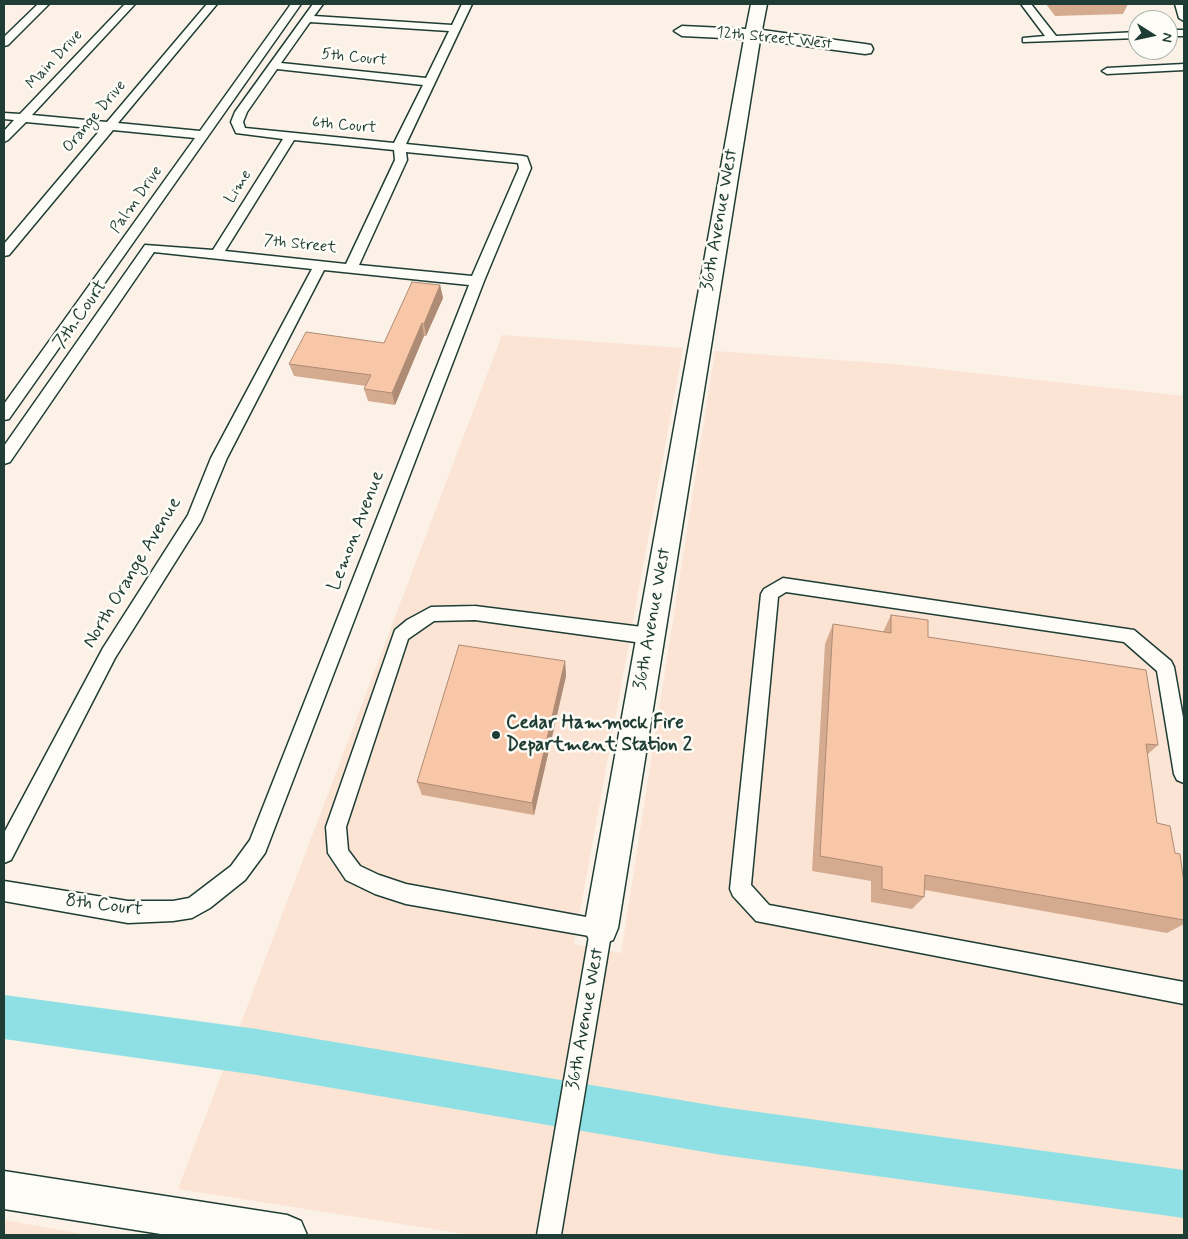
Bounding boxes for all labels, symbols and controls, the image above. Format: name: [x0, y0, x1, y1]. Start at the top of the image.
north arrow: [1128, 10, 1178, 60]
street label: 12th Street West: [715, 23, 833, 55]
street label: Main Drive: [23, 26, 87, 94]
text: N: [1157, 31, 1176, 44]
street label: 5th Court: [320, 45, 388, 71]
street label: Orange Drive: [59, 77, 131, 157]
street label: 6th Court: [311, 114, 377, 138]
street label: 36th Avenue West: [696, 147, 744, 293]
street label: Palm Drive: [107, 163, 167, 237]
street label: Lime: [221, 167, 257, 207]
street label: 7th Street: [263, 232, 337, 258]
street label: 7th Court: [49, 276, 113, 354]
street label: Lemon Avenue: [324, 468, 390, 594]
street label: North Orange Avenue: [79, 493, 187, 653]
street label: 36th Avenue West: [629, 546, 677, 692]
place label: Cedar Hammock Fire Department Station 2: [506, 713, 692, 757]
marker: Cedar Hammock Fire Department Station 2: [490, 729, 502, 741]
street label: 8th Court: [64, 890, 144, 922]
street label: 36th Avenue West: [562, 946, 610, 1092]

